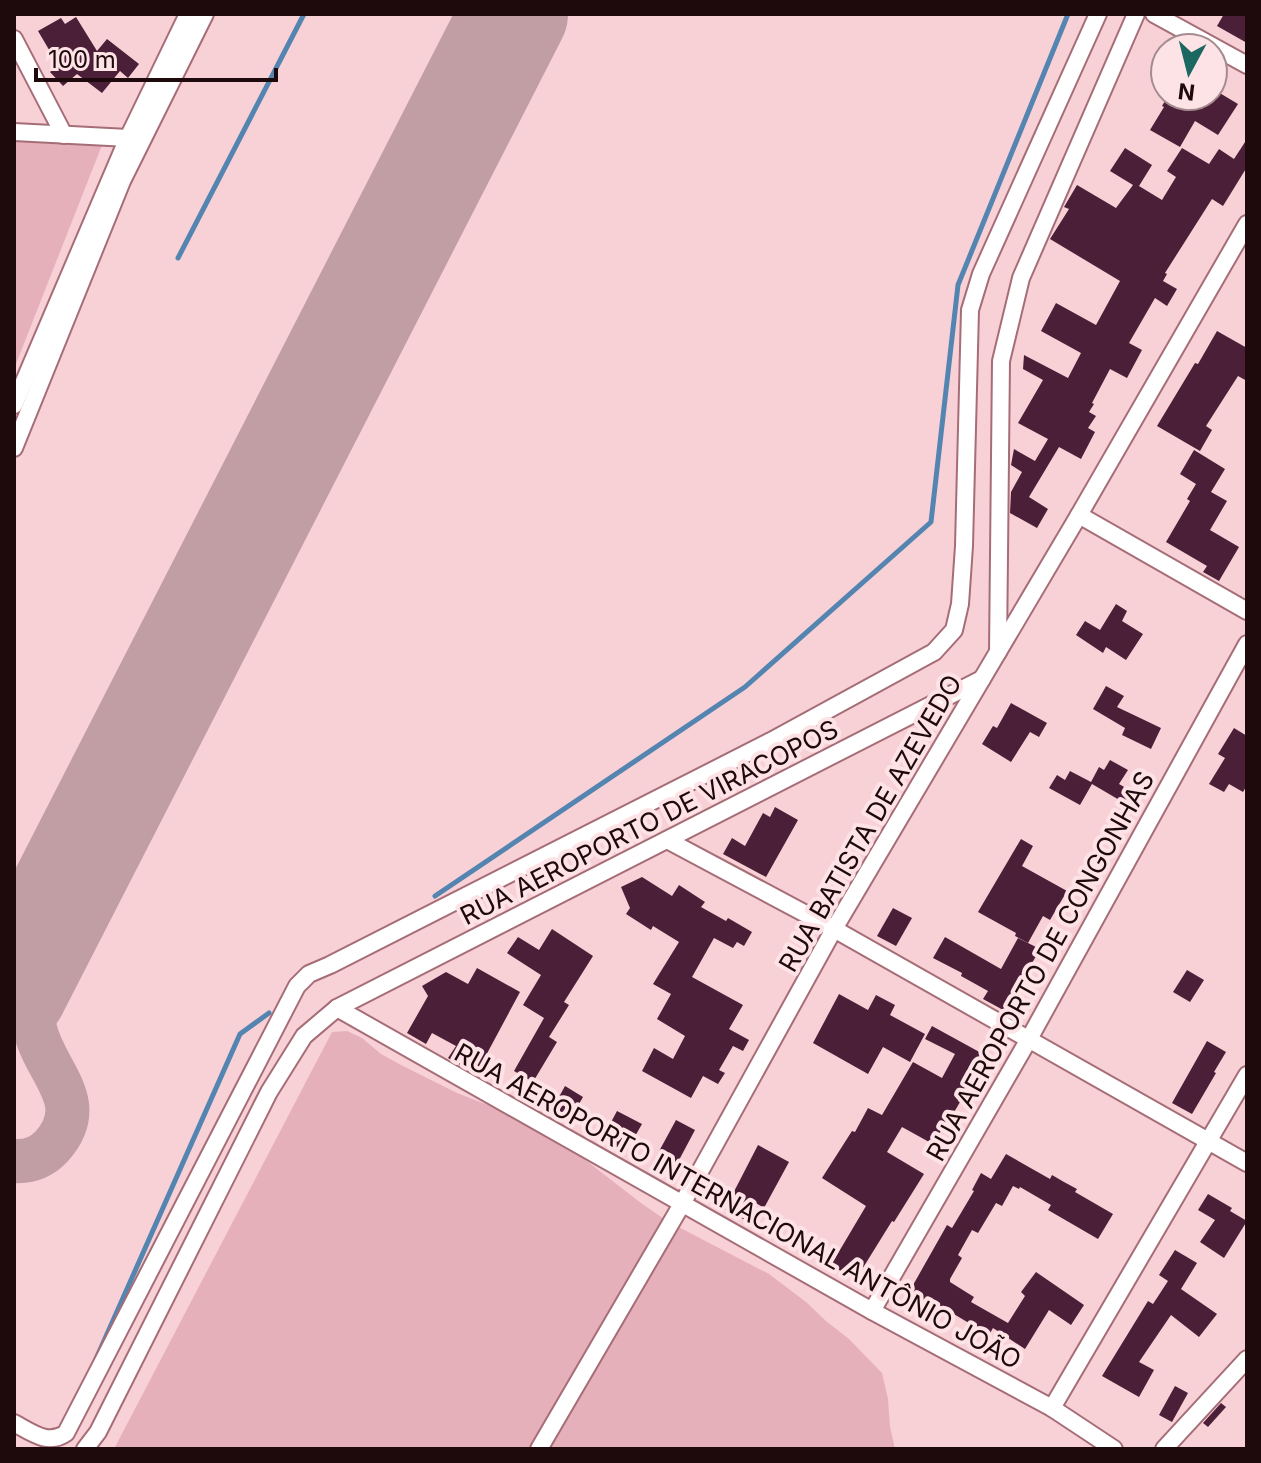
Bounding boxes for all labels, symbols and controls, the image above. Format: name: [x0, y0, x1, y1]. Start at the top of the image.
scale bar: [36, 32, 276, 82]
north arrow: [1149, 32, 1229, 112]
text: 100 m: [48, 45, 116, 74]
text: N: [1177, 78, 1196, 106]
street label: RUA BATISTA DE AZEVEDO: [772, 669, 968, 977]
street label: RUA AEROPORTO DE VIRACOPOS: [455, 713, 843, 931]
street label: RUA AEROPORTO DE CONGONHAS: [920, 766, 1160, 1166]
street label: RUA AEROPORTO INTERNACIONAL ANTÔNIO JOÃO: [449, 1037, 1027, 1375]

